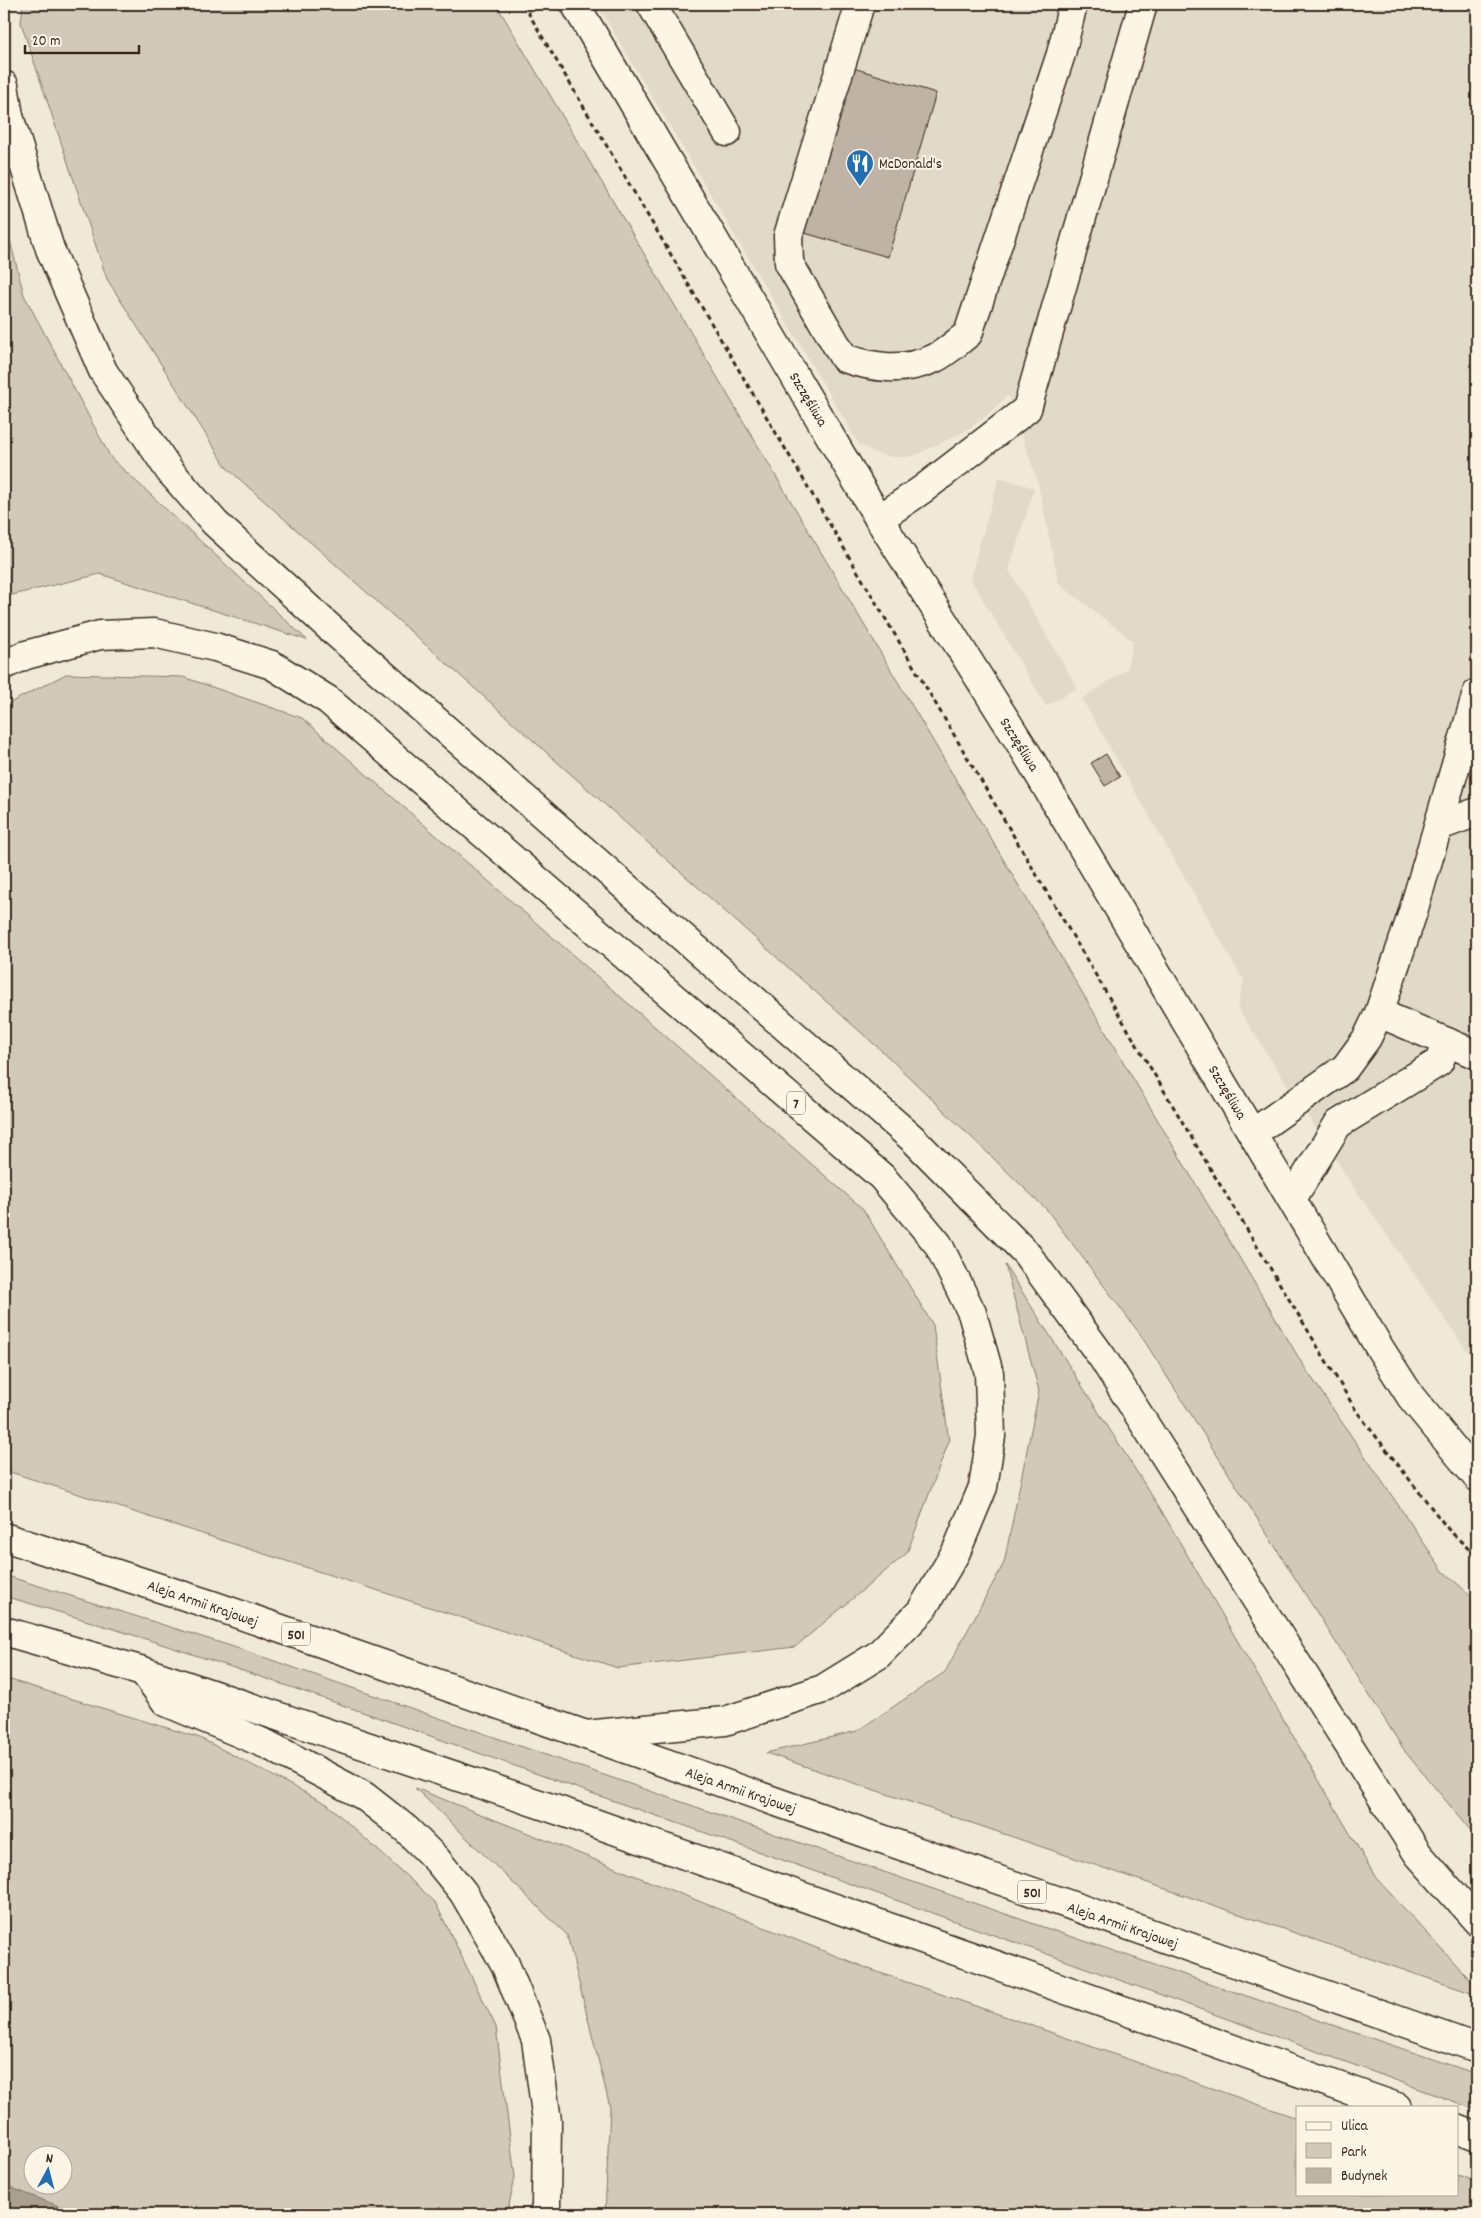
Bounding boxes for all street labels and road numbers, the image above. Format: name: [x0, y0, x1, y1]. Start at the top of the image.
street label: Szczęśliwa: [782, 369, 833, 432]
street label: Szczęśliwa: [993, 714, 1044, 777]
street label: Szczęśliwa: [1201, 1062, 1252, 1125]
road number: 7: [787, 1092, 805, 1114]
street label: Aleja Armii Krajowej: [144, 1576, 261, 1634]
road number: 501: [282, 1622, 310, 1646]
street label: Aleja Armii Krajowej: [682, 1763, 799, 1821]
road number: 501: [1018, 1880, 1046, 1904]
street label: Aleja Armii Krajowej: [1064, 1898, 1181, 1956]

